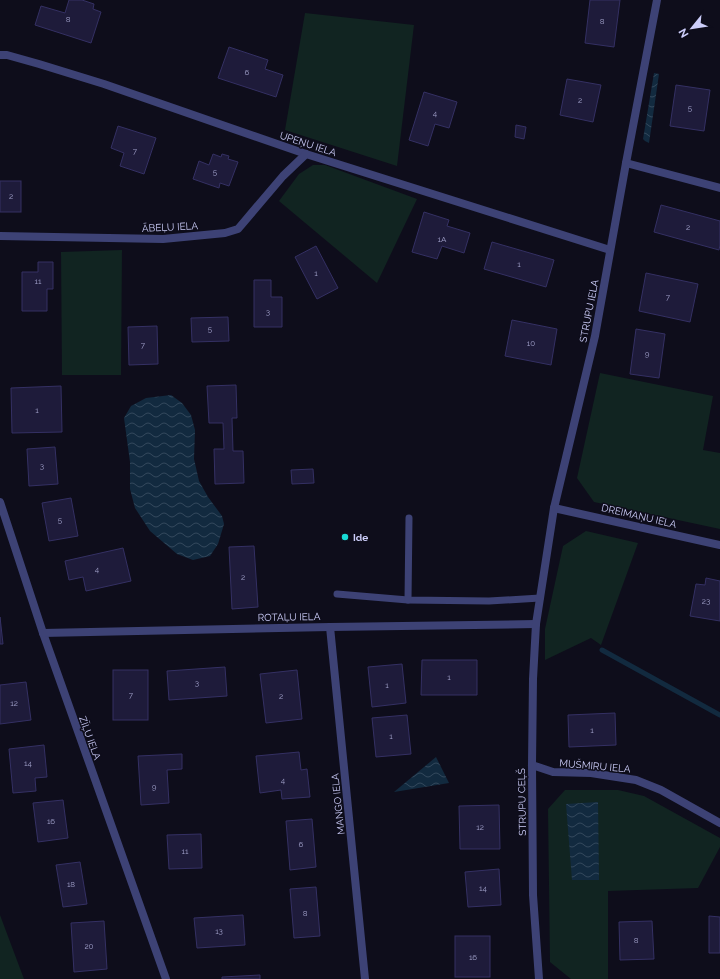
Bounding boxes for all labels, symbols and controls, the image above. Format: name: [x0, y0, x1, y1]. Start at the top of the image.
north arrow: [672, 8, 712, 48]
house number: 8: [66, 14, 71, 24]
house number: 8: [600, 16, 605, 26]
text: N: [676, 26, 692, 40]
house number: 6: [245, 67, 250, 77]
house number: 2: [578, 95, 582, 105]
house number: 5: [688, 103, 693, 113]
house number: 4: [433, 108, 438, 118]
street label: UPEŅU IELA: [278, 130, 338, 158]
house number: 7: [133, 146, 138, 156]
house number: 5: [213, 167, 218, 177]
house number: 2: [9, 191, 13, 201]
street label: ĀBEĻU IELA: [142, 220, 199, 234]
house number: 2: [686, 222, 690, 232]
house number: 1A: [438, 234, 447, 244]
house number: 1: [517, 259, 521, 269]
house number: 1: [314, 268, 318, 278]
house number: 11: [35, 276, 42, 286]
street label: STRUPU IELA: [578, 278, 601, 343]
house number: 7: [666, 292, 671, 302]
house number: 3: [266, 307, 270, 317]
house number: 5: [208, 324, 213, 334]
house number: 10: [527, 338, 535, 348]
house number: 7: [141, 340, 146, 350]
house number: 9: [645, 349, 650, 359]
house number: 1: [35, 405, 39, 415]
house number: 3: [40, 461, 44, 471]
street label: DREIMAŅU IELA: [600, 502, 678, 530]
house number: 5: [58, 515, 63, 525]
marker: Ide: [340, 532, 350, 542]
place label: Ide: [353, 532, 368, 543]
house number: 4: [95, 564, 100, 574]
house number: 2: [241, 572, 245, 582]
house number: 23: [702, 596, 710, 606]
street label: ROTAĻU IELA: [258, 611, 321, 623]
house number: 1: [447, 672, 451, 682]
house number: 3: [195, 678, 199, 688]
house number: 1: [385, 680, 389, 690]
house number: 7: [129, 690, 134, 700]
house number: 2: [279, 691, 283, 701]
house number: 12: [10, 698, 18, 708]
street label: ZĪĻU IELA: [77, 715, 103, 762]
house number: 1: [590, 725, 594, 735]
house number: 1: [389, 731, 393, 741]
street label: MUŠMIRU IELA: [559, 757, 631, 775]
house number: 14: [24, 758, 33, 768]
street label: STRUPU CEĻŠ: [516, 768, 528, 836]
street label: MANGO IELA: [329, 773, 347, 835]
house number: 4: [281, 775, 286, 785]
house number: 9: [152, 782, 157, 792]
house number: 16: [47, 816, 55, 826]
house number: 12: [476, 822, 484, 832]
house number: 6: [299, 839, 304, 849]
house number: 11: [182, 846, 189, 856]
house number: 18: [67, 879, 75, 889]
house number: 14: [479, 883, 488, 893]
house number: 8: [303, 908, 308, 918]
house number: 13: [215, 926, 223, 936]
house number: 8: [634, 935, 639, 945]
house number: 20: [84, 941, 94, 951]
house number: 16: [469, 952, 477, 962]

